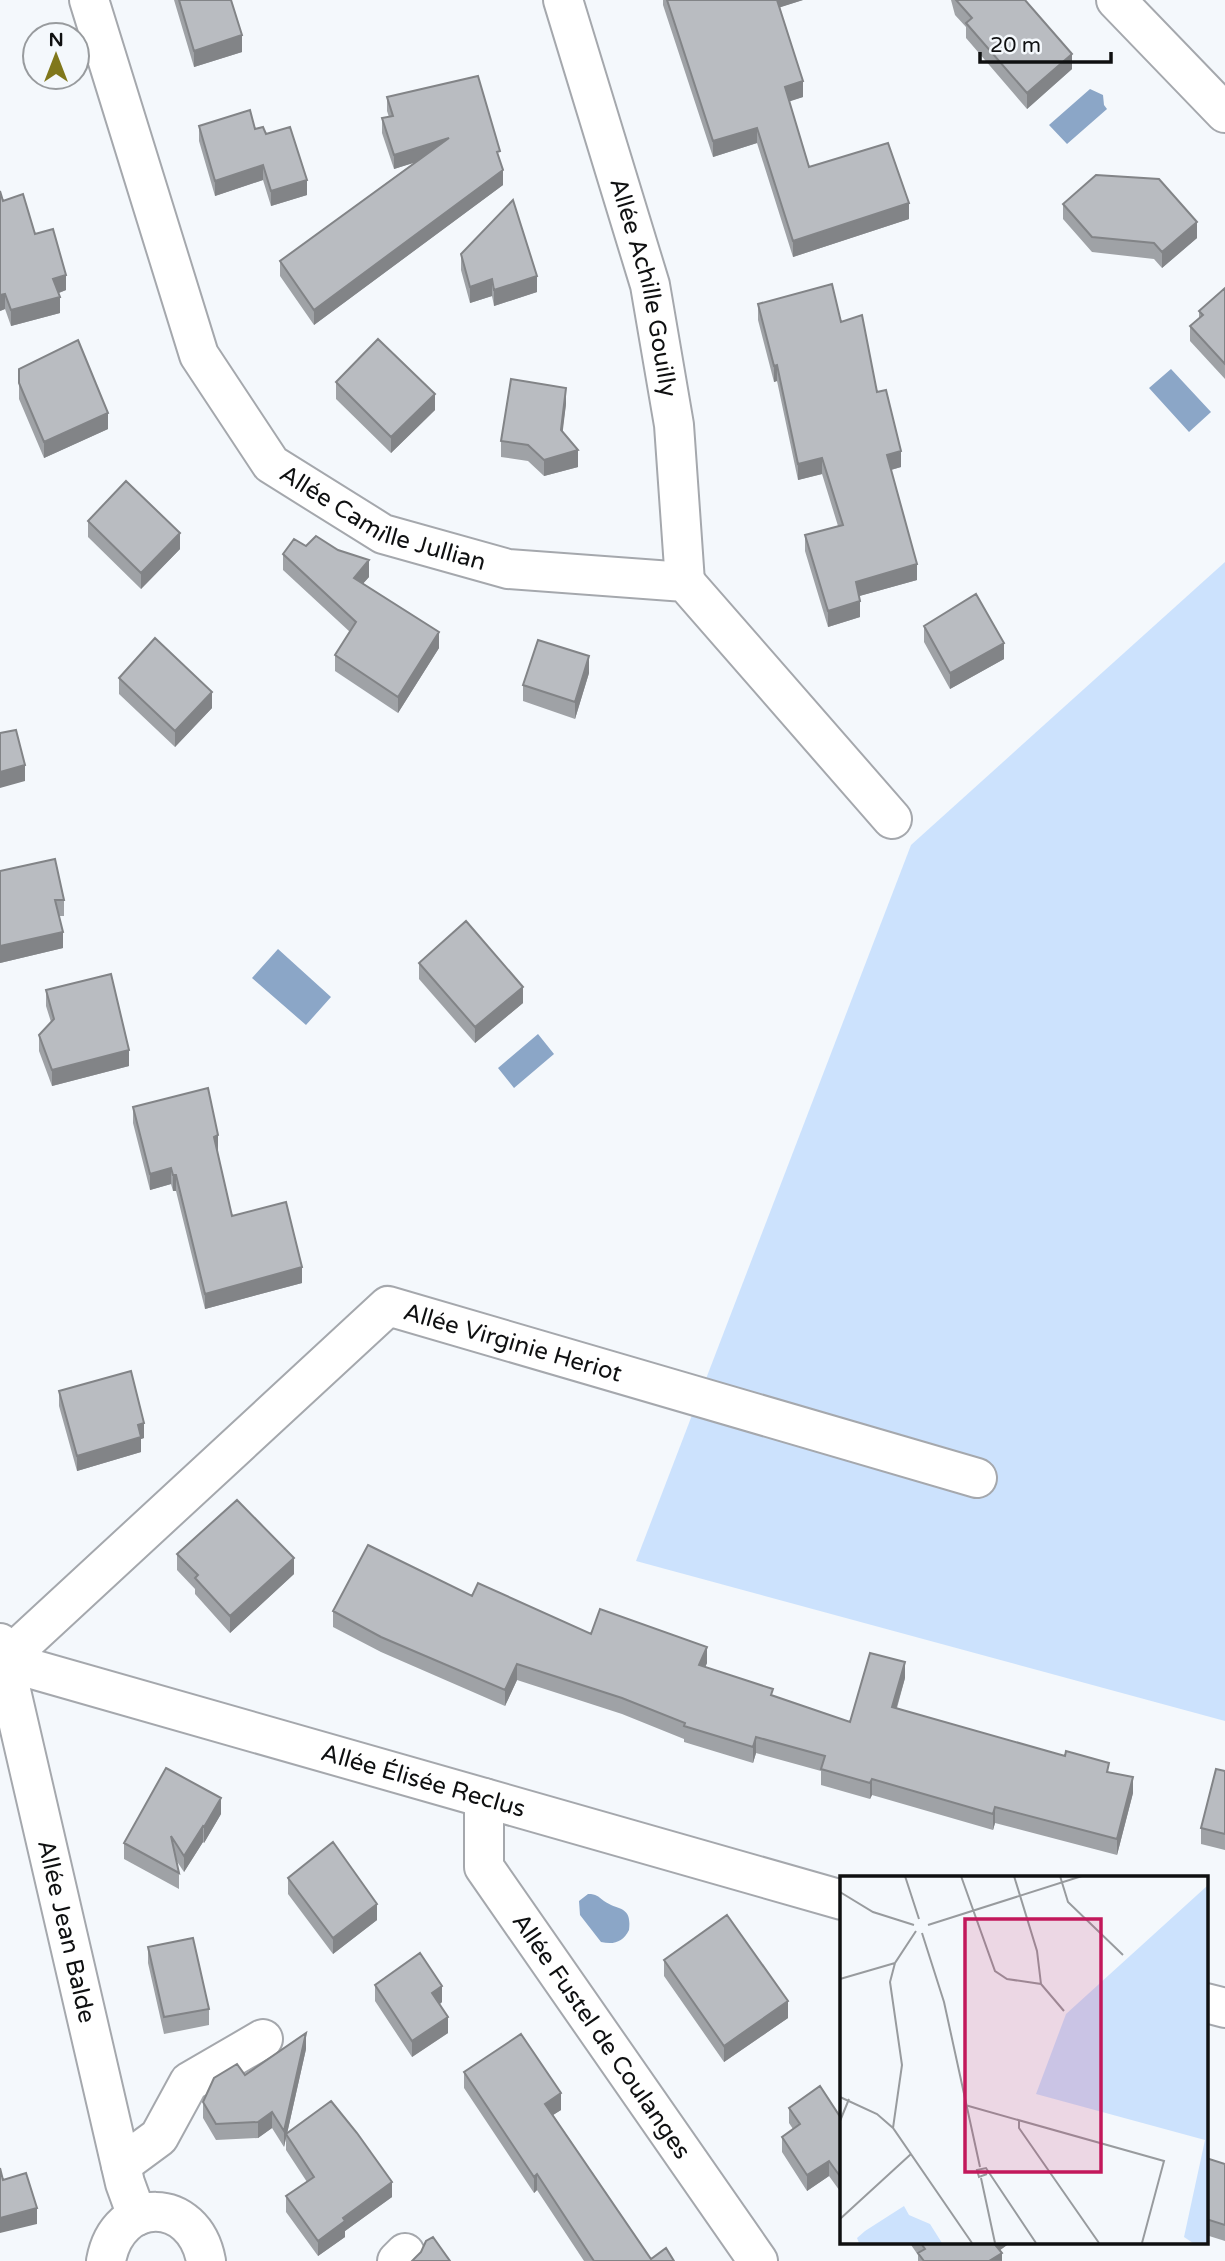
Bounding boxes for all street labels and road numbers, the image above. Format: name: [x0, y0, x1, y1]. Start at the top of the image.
street label: Allée Achille Gouilly: [604, 174, 683, 399]
street label: Allée Camille Jullian: [274, 459, 489, 577]
street label: Allée Virginie Heriot: [400, 1297, 625, 1388]
street label: Allée Élisée Reclus: [318, 1738, 529, 1823]
street label: Allée Jean Balde: [32, 1837, 102, 2026]
street label: Allée Fustel de Coulanges: [506, 1908, 697, 2165]

